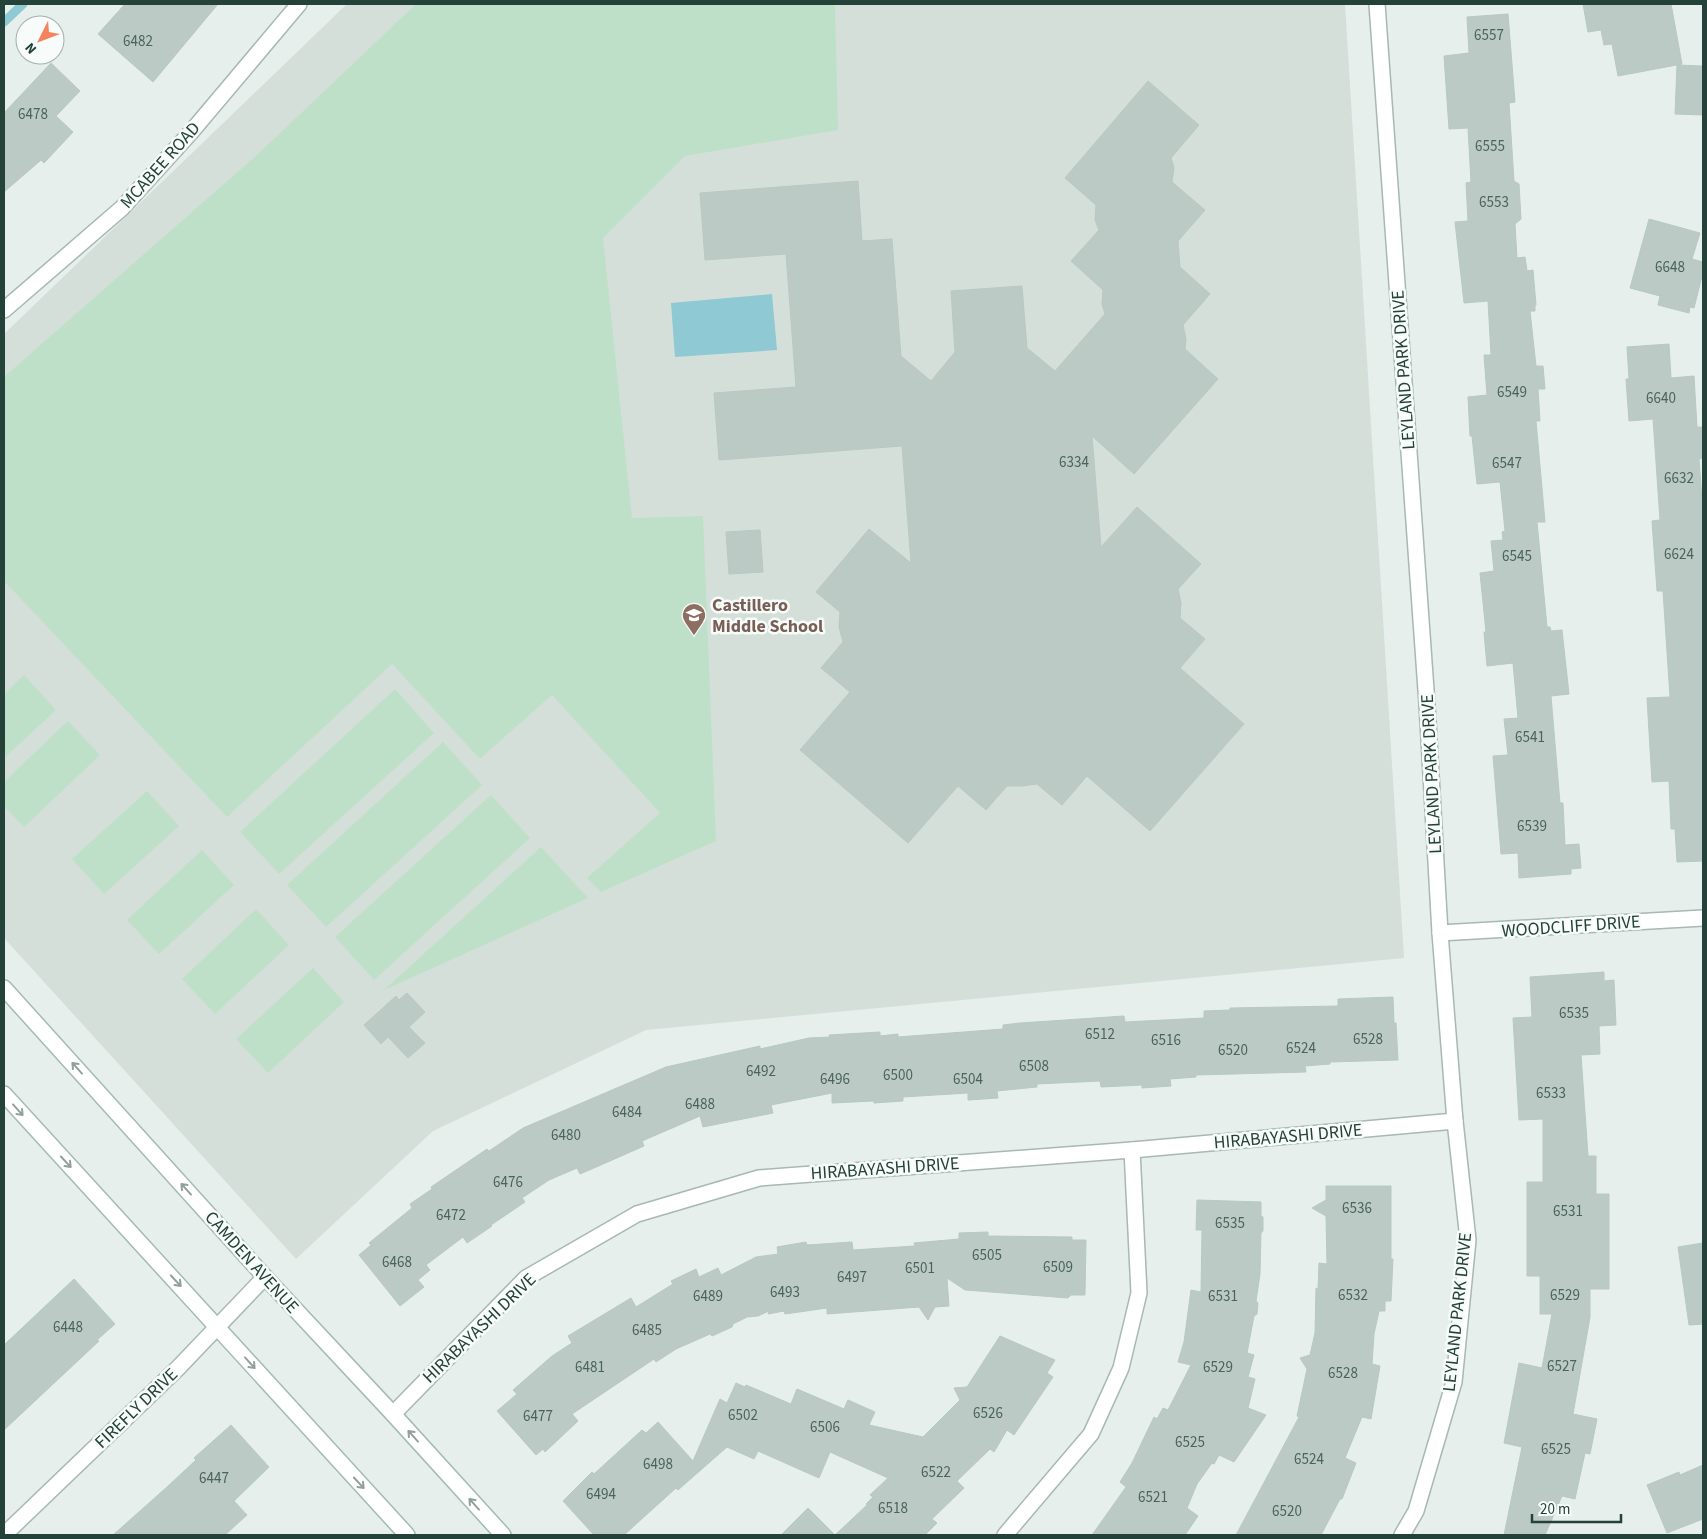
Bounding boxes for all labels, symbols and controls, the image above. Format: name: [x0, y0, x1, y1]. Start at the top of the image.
north arrow: [15, 15, 65, 65]
house number: 6557: [1474, 25, 1504, 46]
house number: 6482: [123, 31, 153, 52]
text: N: [21, 38, 42, 58]
house number: 6478: [18, 104, 48, 125]
street label: MCABEE ROAD: [115, 116, 206, 214]
house number: 6555: [1475, 136, 1505, 157]
house number: 6553: [1479, 192, 1509, 213]
house number: 6648: [1655, 257, 1685, 278]
street label: LEYLAND PARK DRIVE: [1385, 289, 1422, 451]
house number: 6549: [1497, 382, 1527, 403]
house number: 6640: [1646, 388, 1676, 409]
house number: 6334: [1059, 452, 1089, 473]
house number: 6547: [1492, 453, 1522, 474]
house number: 6632: [1664, 468, 1694, 489]
house number: 6624: [1664, 544, 1694, 565]
house number: 6545: [1502, 546, 1532, 567]
place label: Castillero Middle School: [712, 593, 823, 639]
school or university icon: Castillero Middle School: [681, 602, 707, 636]
street label: LEYLAND PARK DRIVE: [1415, 693, 1448, 854]
house number: 6541: [1515, 727, 1545, 748]
house number: 6539: [1517, 816, 1547, 837]
street label: WOODCLIFF DRIVE: [1501, 909, 1641, 944]
house number: 6535: [1559, 1003, 1589, 1024]
house number: 6512: [1085, 1024, 1115, 1045]
house number: 6528: [1353, 1029, 1383, 1050]
house number: 6516: [1151, 1030, 1181, 1051]
house number: 6524: [1286, 1038, 1316, 1059]
house number: 6520: [1218, 1040, 1248, 1061]
house number: 6508: [1019, 1056, 1049, 1077]
house number: 6492: [746, 1061, 776, 1082]
one-way arrow: [71, 1062, 83, 1075]
house number: 6500: [883, 1065, 913, 1086]
house number: 6496: [820, 1069, 850, 1090]
house number: 6504: [953, 1069, 983, 1090]
house number: 6533: [1536, 1083, 1566, 1104]
house number: 6488: [685, 1094, 715, 1115]
house number: 6484: [612, 1102, 642, 1123]
one-way arrow: [12, 1103, 24, 1116]
street label: HIRABAYASHI DRIVE: [1213, 1118, 1363, 1155]
house number: 6480: [551, 1125, 581, 1146]
street label: HIRABAYASHI DRIVE: [810, 1151, 960, 1186]
one-way arrow: [60, 1155, 72, 1168]
house number: 6476: [493, 1172, 523, 1193]
one-way arrow: [180, 1183, 191, 1196]
house number: 6536: [1342, 1198, 1372, 1219]
house number: 6531: [1553, 1201, 1583, 1222]
house number: 6472: [436, 1205, 466, 1226]
street label: CAMDEN AVENUE: [199, 1206, 304, 1319]
house number: 6535: [1215, 1213, 1245, 1234]
street label: LEYLAND PARK DRIVE: [1437, 1231, 1478, 1393]
house number: 6505: [972, 1245, 1002, 1266]
house number: 6468: [382, 1252, 412, 1273]
house number: 6509: [1043, 1257, 1073, 1278]
house number: 6501: [905, 1258, 935, 1279]
house number: 6497: [837, 1267, 867, 1288]
street label: HIRABAYASHI DRIVE: [417, 1268, 542, 1389]
one-way arrow: [170, 1275, 182, 1288]
house number: 6493: [770, 1282, 800, 1303]
house number: 6532: [1338, 1285, 1368, 1306]
house number: 6529: [1550, 1285, 1580, 1306]
house number: 6489: [693, 1286, 723, 1307]
house number: 6531: [1208, 1286, 1238, 1307]
house number: 6448: [53, 1317, 83, 1338]
house number: 6485: [632, 1320, 662, 1341]
one-way arrow: [244, 1356, 256, 1369]
house number: 6527: [1547, 1356, 1577, 1377]
house number: 6481: [575, 1357, 605, 1378]
house number: 6529: [1203, 1357, 1233, 1378]
street label: FIREFLY DRIVE: [89, 1362, 183, 1454]
house number: 6528: [1328, 1363, 1358, 1384]
house number: 6526: [973, 1403, 1003, 1424]
house number: 6502: [728, 1405, 758, 1426]
house number: 6477: [523, 1406, 553, 1427]
house number: 6506: [810, 1417, 840, 1438]
one-way arrow: [407, 1430, 419, 1443]
house number: 6525: [1175, 1432, 1205, 1453]
house number: 6525: [1541, 1439, 1571, 1460]
house number: 6524: [1294, 1449, 1324, 1470]
house number: 6498: [643, 1454, 673, 1475]
house number: 6522: [921, 1462, 951, 1483]
house number: 6447: [199, 1468, 229, 1489]
one-way arrow: [353, 1477, 365, 1490]
house number: 6494: [586, 1484, 616, 1505]
house number: 6521: [1138, 1487, 1168, 1508]
scale bar: [1532, 1492, 1621, 1524]
one-way arrow: [469, 1497, 480, 1510]
house number: 6518: [878, 1498, 908, 1519]
text: 20 m: [1540, 1499, 1570, 1520]
house number: 6520: [1272, 1501, 1302, 1522]

